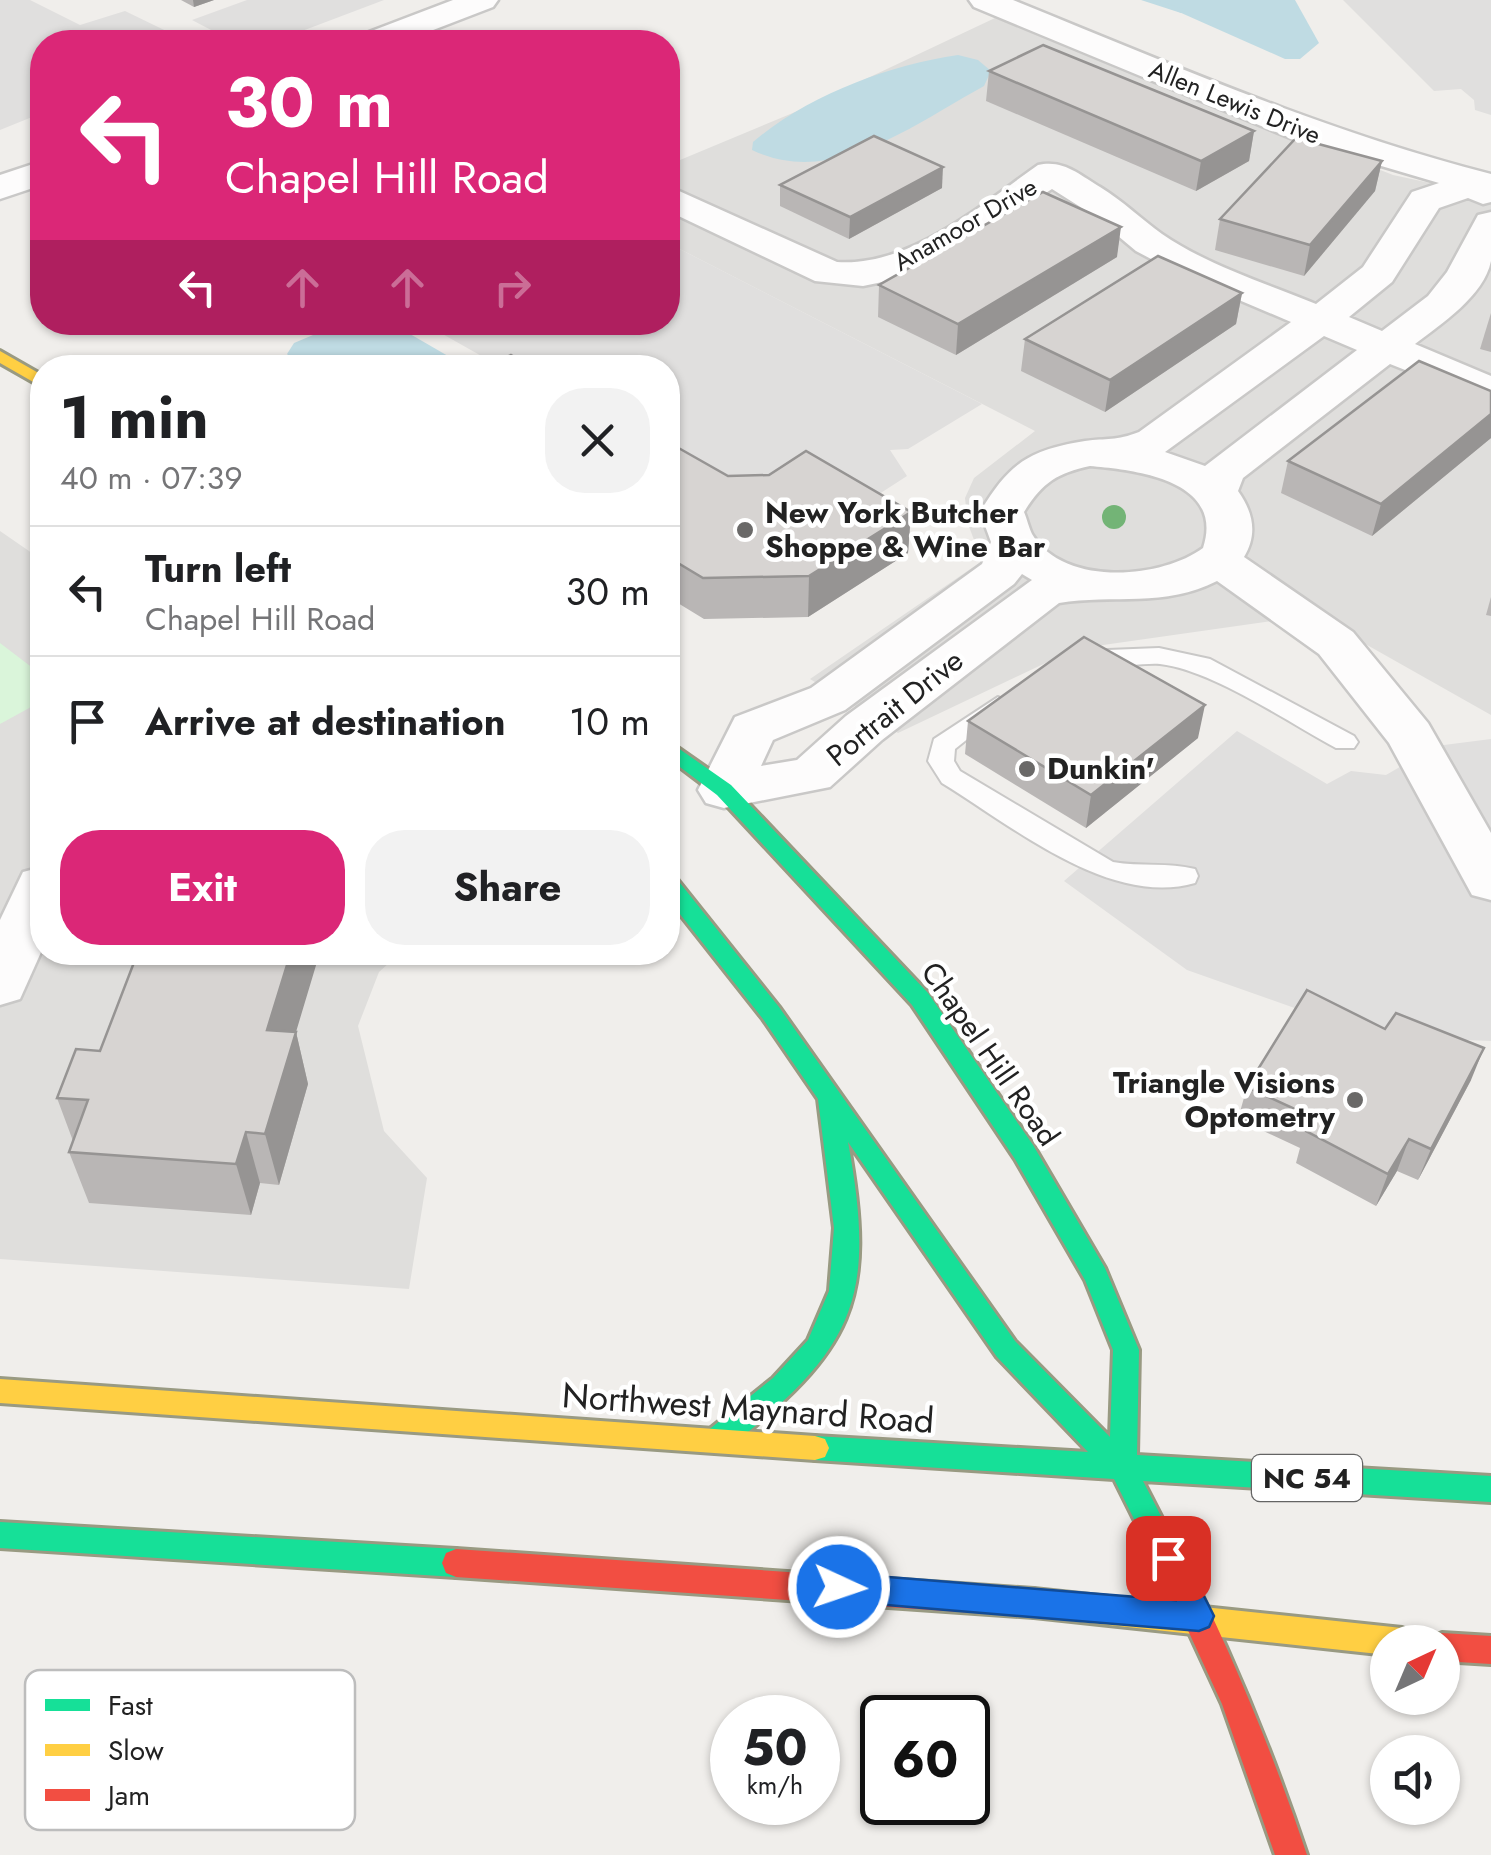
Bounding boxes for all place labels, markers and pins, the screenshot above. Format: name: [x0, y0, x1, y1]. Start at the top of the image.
place label: New York Butcher Shoppe & Wine Bar: [765, 491, 1046, 568]
marker: New York Butcher Shoppe & Wine Bar: [734, 519, 756, 541]
place label: Dunkin': [1047, 747, 1155, 790]
marker: Dunkin': [1016, 758, 1038, 780]
place label: Triangle Visions Optometry: [1113, 1061, 1335, 1138]
marker: Triangle Visions Optometry: [1344, 1089, 1366, 1111]
pin: [1126, 1516, 1211, 1601]

